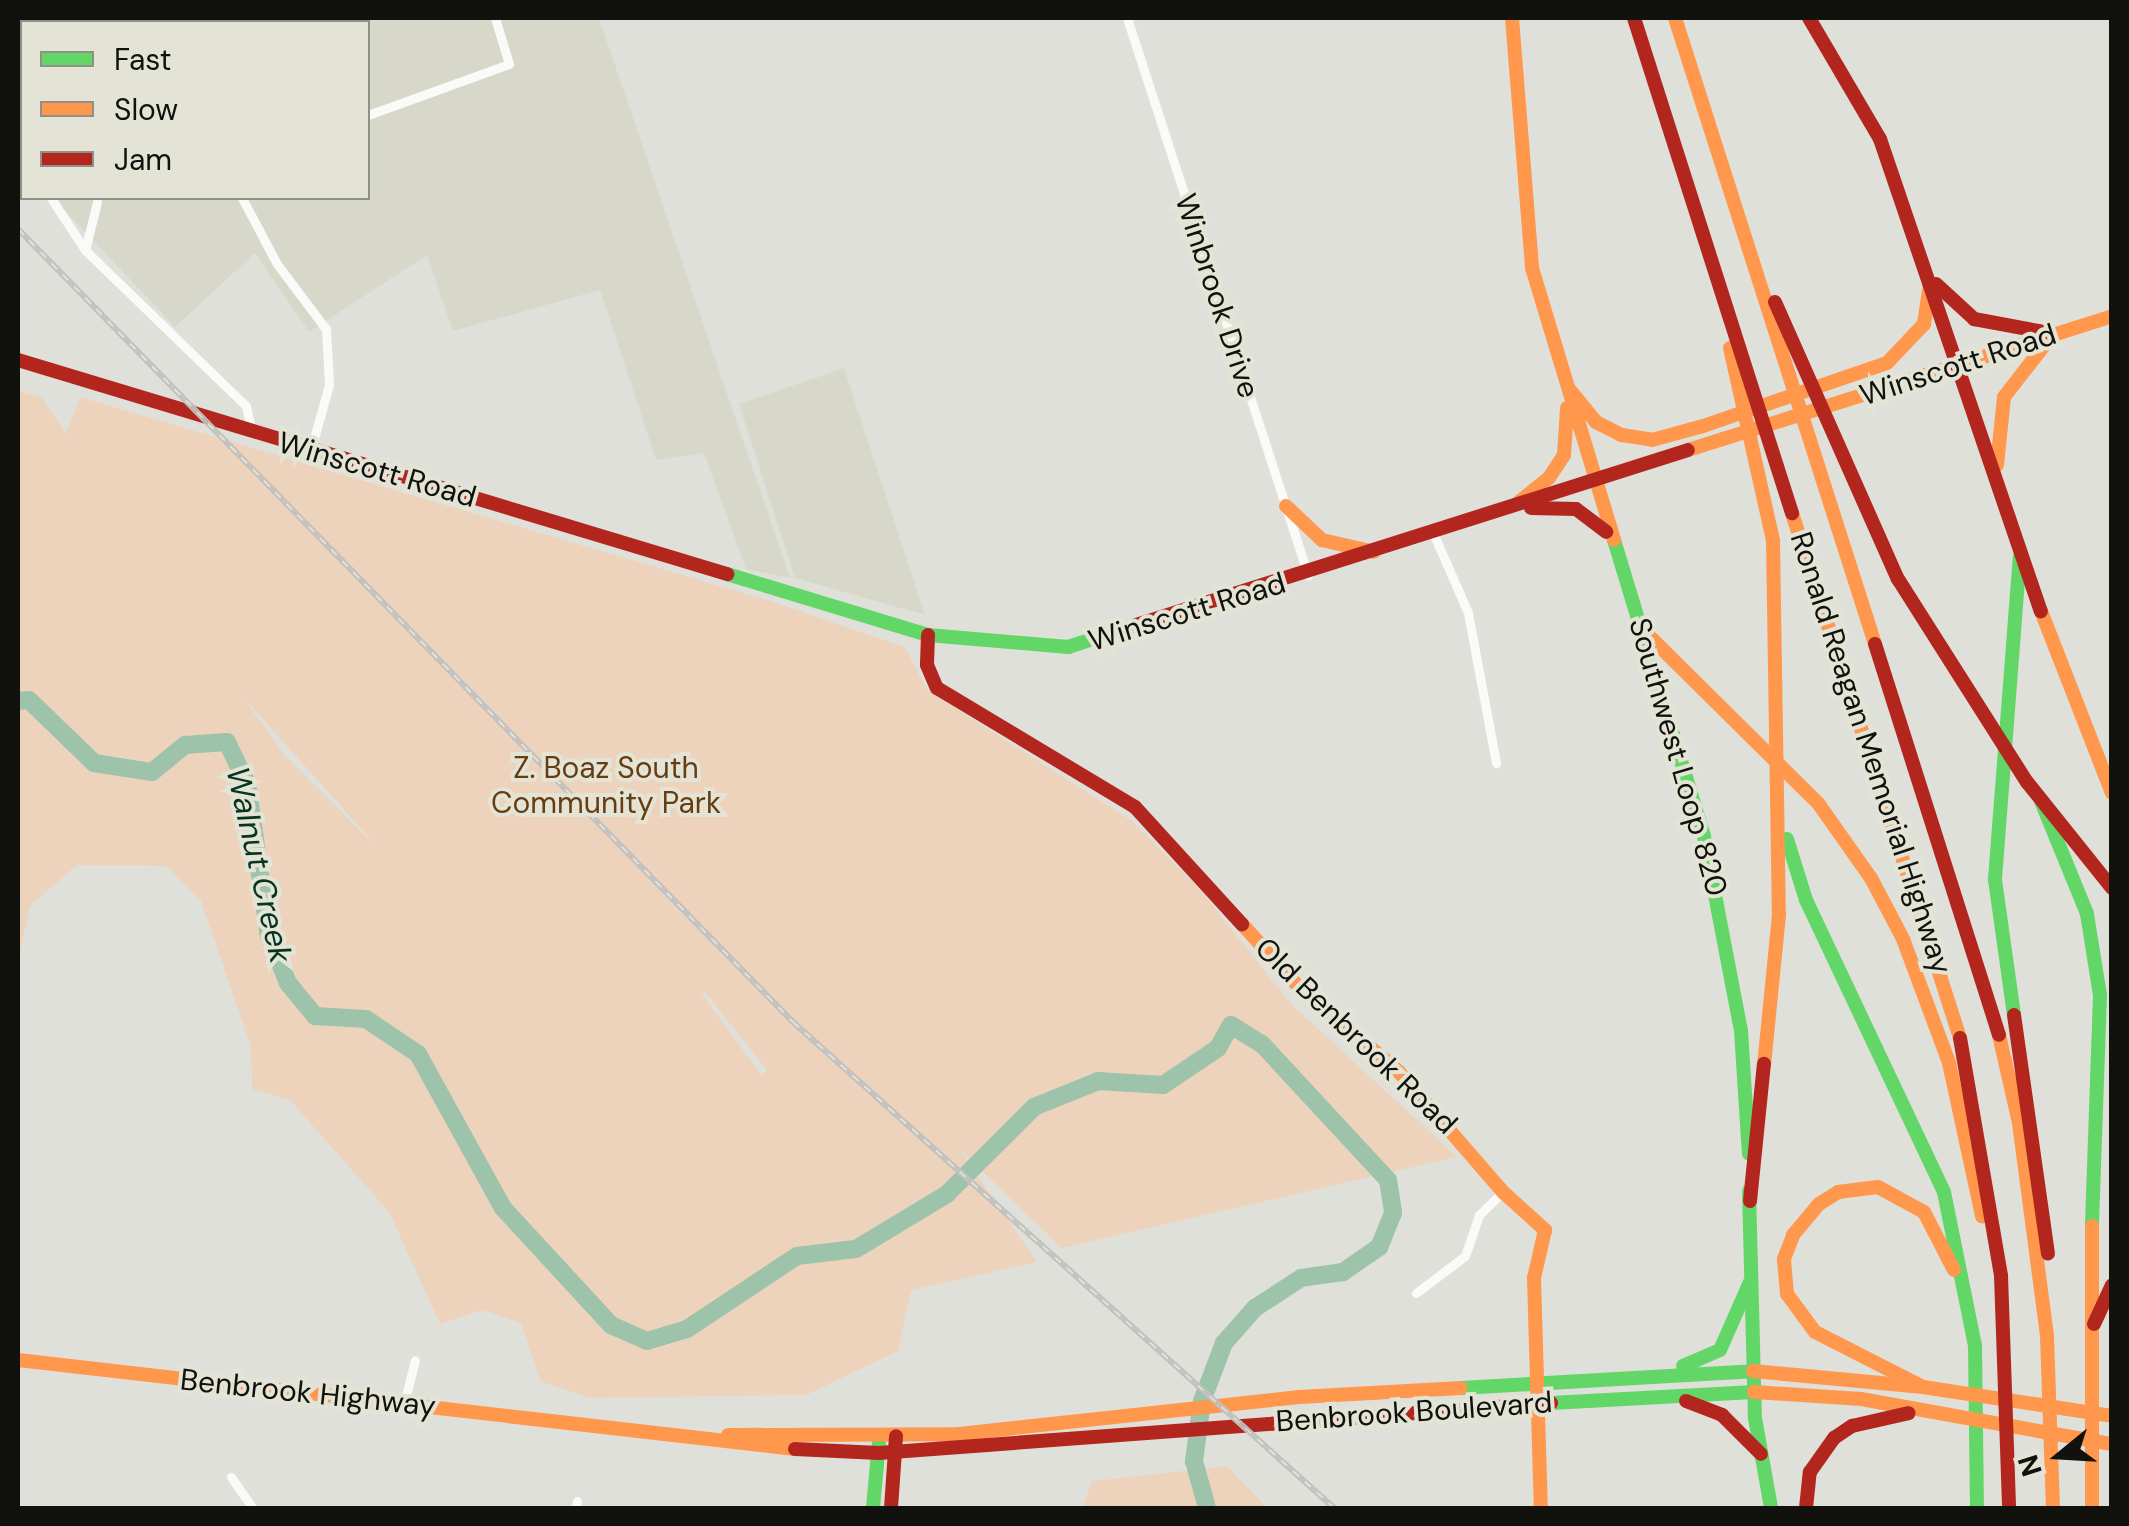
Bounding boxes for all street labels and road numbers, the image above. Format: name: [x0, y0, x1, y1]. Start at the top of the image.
street label: Winbrook Drive: [1167, 189, 1267, 403]
street label: Winscott Road: [1855, 316, 2061, 414]
street label: Winscott Road: [274, 425, 480, 515]
street label: Ronald Reagan Memorial Highway: [1782, 527, 1960, 979]
street label: Winscott Road: [1084, 565, 1290, 659]
street label: Southwest Loop 820: [1621, 614, 1735, 900]
street label: Old Benbrook Road: [1248, 930, 1464, 1142]
street label: Benbrook Highway: [178, 1362, 438, 1424]
street label: Benbrook Boulevard: [1274, 1384, 1554, 1440]

